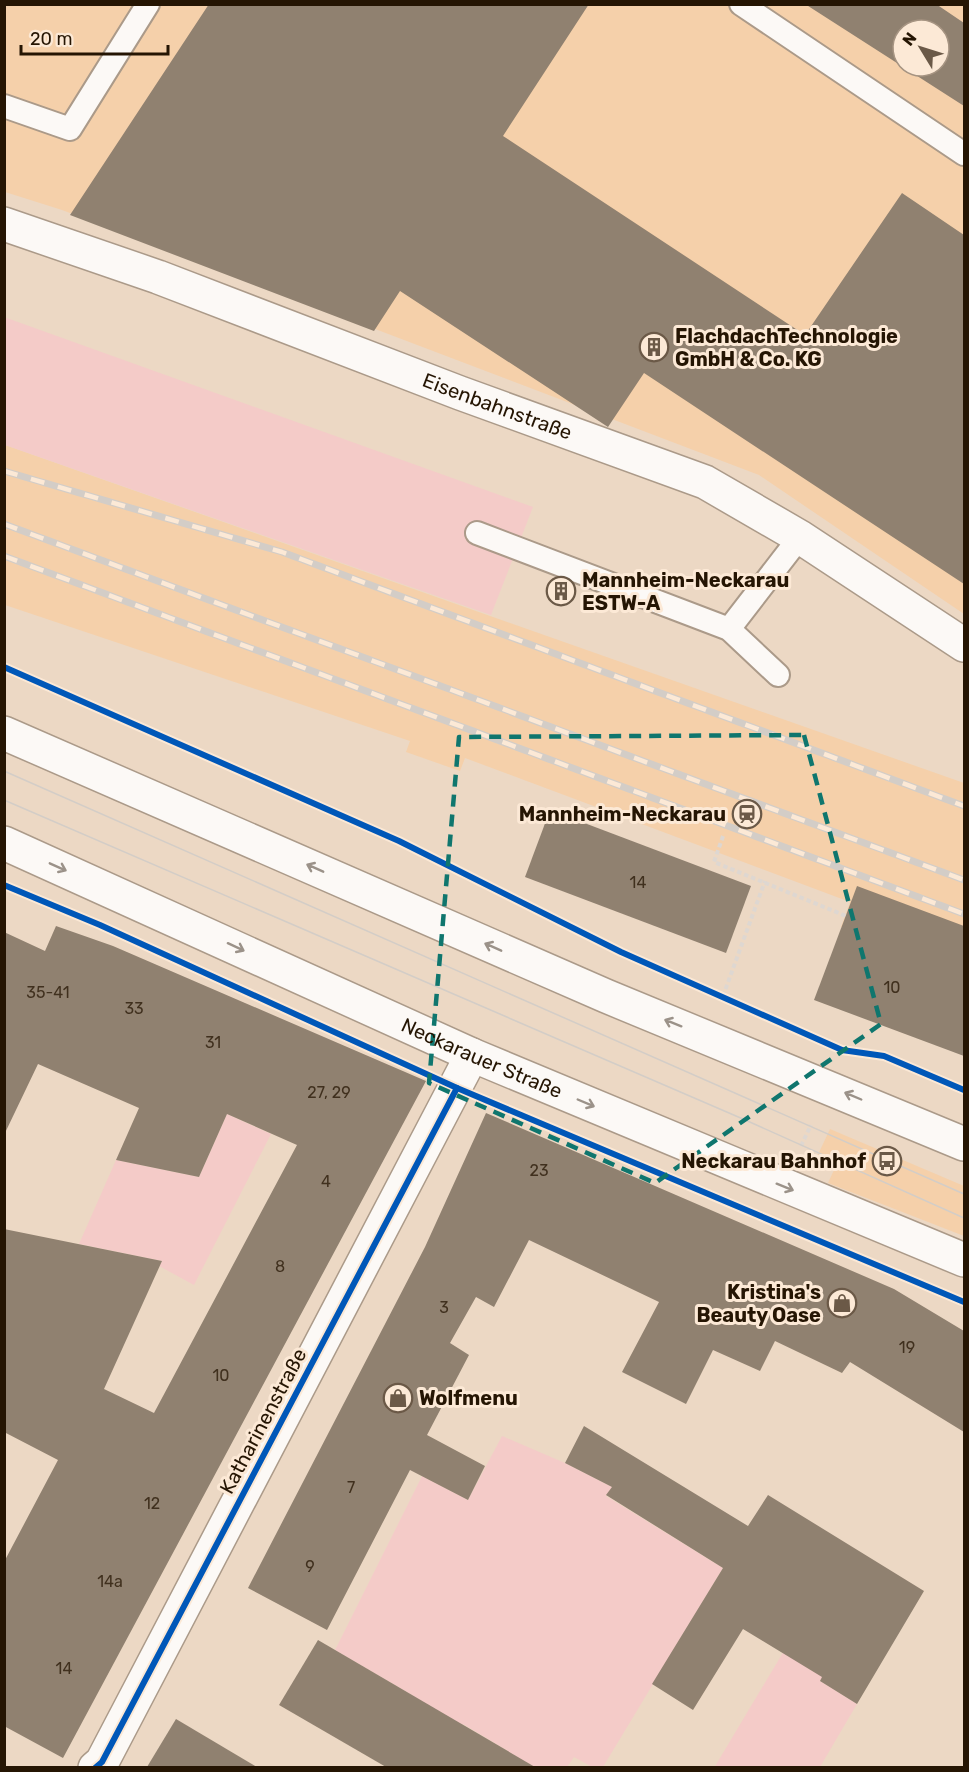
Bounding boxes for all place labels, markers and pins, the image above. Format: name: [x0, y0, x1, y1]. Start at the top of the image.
place label: FlachdachTechnologie GmbH & Co. KG: [675, 324, 898, 371]
building icon: FlachdachTechnologie GmbH & Co. KG: [638, 331, 670, 363]
place label: Mannheim-Neckarau ESTW-A: [582, 568, 789, 615]
building icon: Mannheim-Neckarau ESTW-A: [545, 575, 577, 607]
station icon: Mannheim-Neckarau: [731, 798, 763, 830]
place label: Mannheim-Neckarau: [519, 802, 726, 826]
bus stop icon: Neckarau Bahnhof: [871, 1145, 903, 1177]
place label: Neckarau Bahnhof: [681, 1149, 866, 1173]
place label: Kristina's Beauty Oase: [696, 1280, 821, 1327]
shop icon: Kristina's Beauty Oase: [826, 1287, 858, 1319]
shop icon: Wolfmenu: [382, 1382, 414, 1414]
place label: Wolfmenu: [419, 1386, 518, 1410]

